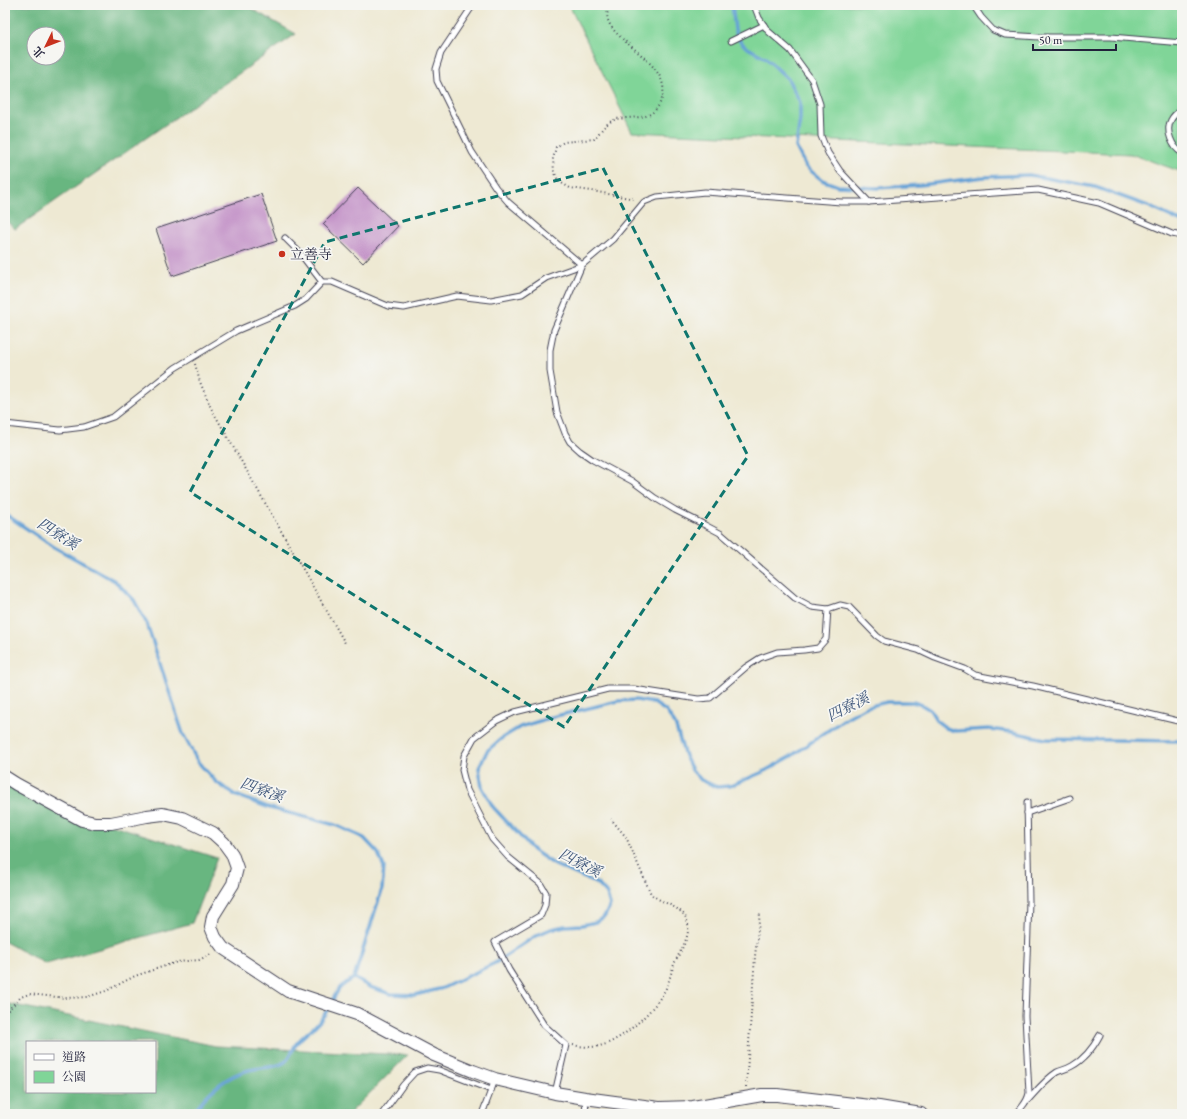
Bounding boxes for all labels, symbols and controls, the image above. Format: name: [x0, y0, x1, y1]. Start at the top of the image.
north arrow: [26, 26, 66, 66]
scale bar: [1033, 26, 1116, 52]
text: 50 m: [1039, 32, 1063, 48]
text: 北: [30, 44, 48, 62]
place label: 立善寺: [290, 245, 332, 263]
marker: 立善寺: [277, 249, 287, 259]
water label: 四寮溪: [34, 514, 84, 555]
water label: 四寮溪: [823, 687, 874, 725]
water label: 四寮溪: [238, 773, 288, 807]
water label: 四寮溪: [556, 844, 606, 882]
legend: [26, 1041, 156, 1093]
text: 道路: [62, 1049, 86, 1065]
text: 公園: [62, 1069, 86, 1085]

